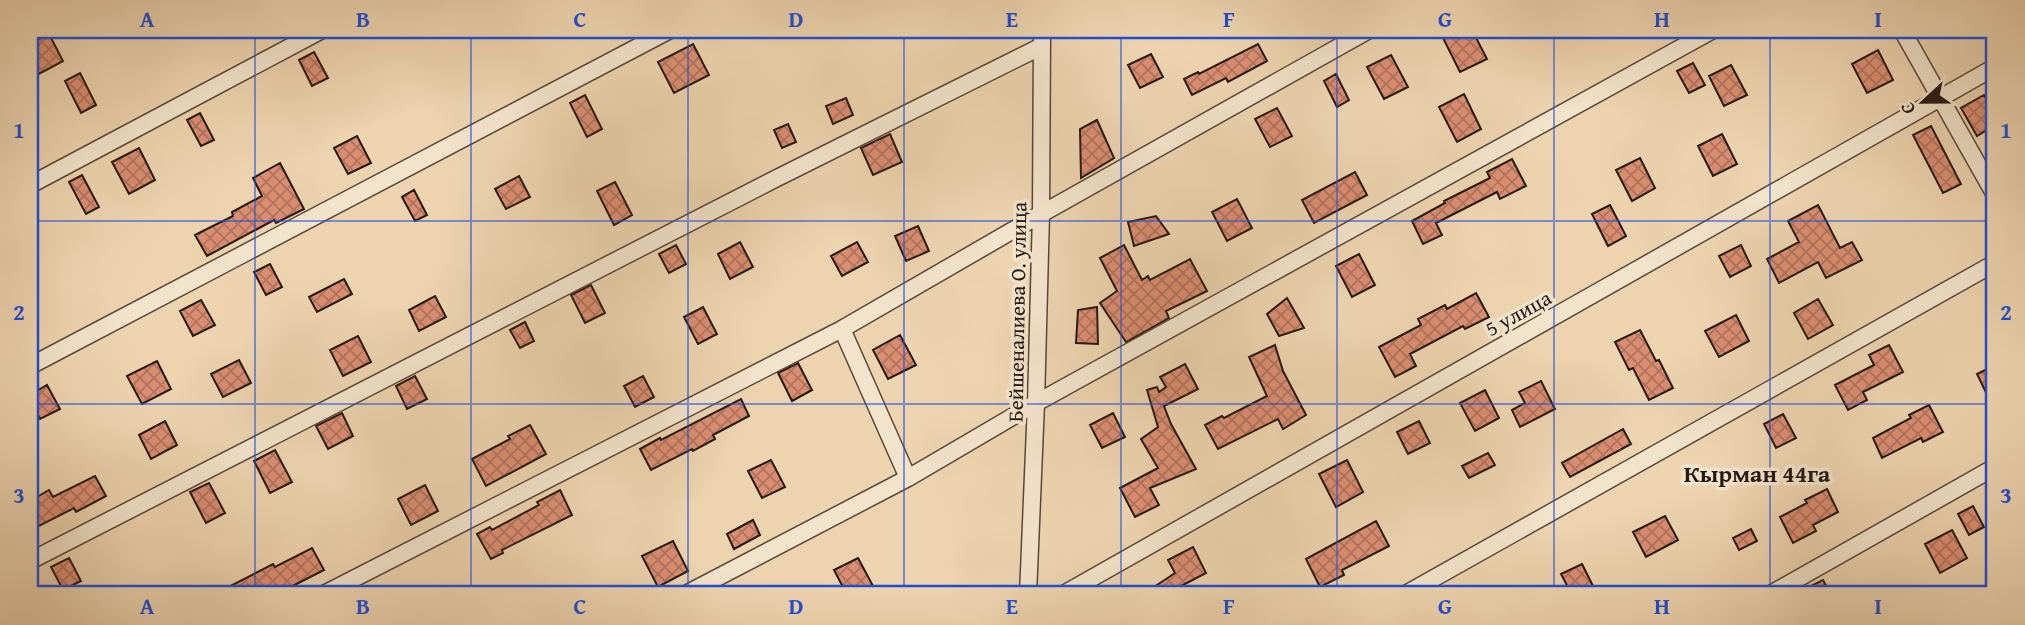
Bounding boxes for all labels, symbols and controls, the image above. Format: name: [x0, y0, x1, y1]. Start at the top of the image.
text: A: [140, 2, 155, 35]
text: B: [356, 2, 370, 35]
text: C: [573, 2, 587, 35]
text: D: [789, 2, 804, 35]
text: E: [1006, 2, 1018, 35]
text: F: [1223, 2, 1235, 35]
text: G: [1438, 2, 1452, 35]
text: H: [1654, 2, 1670, 35]
text: I: [1874, 2, 1882, 35]
north arrow: [1888, 66, 1958, 136]
text: С: [1892, 98, 1922, 119]
text: 1: [13, 113, 25, 146]
text: 1: [2000, 113, 2012, 146]
street label: Бейшеналиева О. улица: [1000, 202, 1034, 422]
street label: 5 улица: [1479, 282, 1557, 344]
text: 2: [13, 295, 25, 328]
text: 2: [2000, 295, 2012, 328]
district label: Кырман 44га: [1684, 456, 1831, 491]
text: 3: [13, 478, 25, 511]
text: 3: [2000, 478, 2012, 511]
text: A: [140, 589, 155, 622]
text: B: [356, 589, 370, 622]
text: C: [573, 589, 587, 622]
text: D: [789, 589, 804, 622]
text: E: [1006, 589, 1018, 622]
text: F: [1223, 589, 1235, 622]
text: G: [1438, 589, 1452, 622]
text: H: [1654, 589, 1670, 622]
text: I: [1874, 589, 1882, 622]

